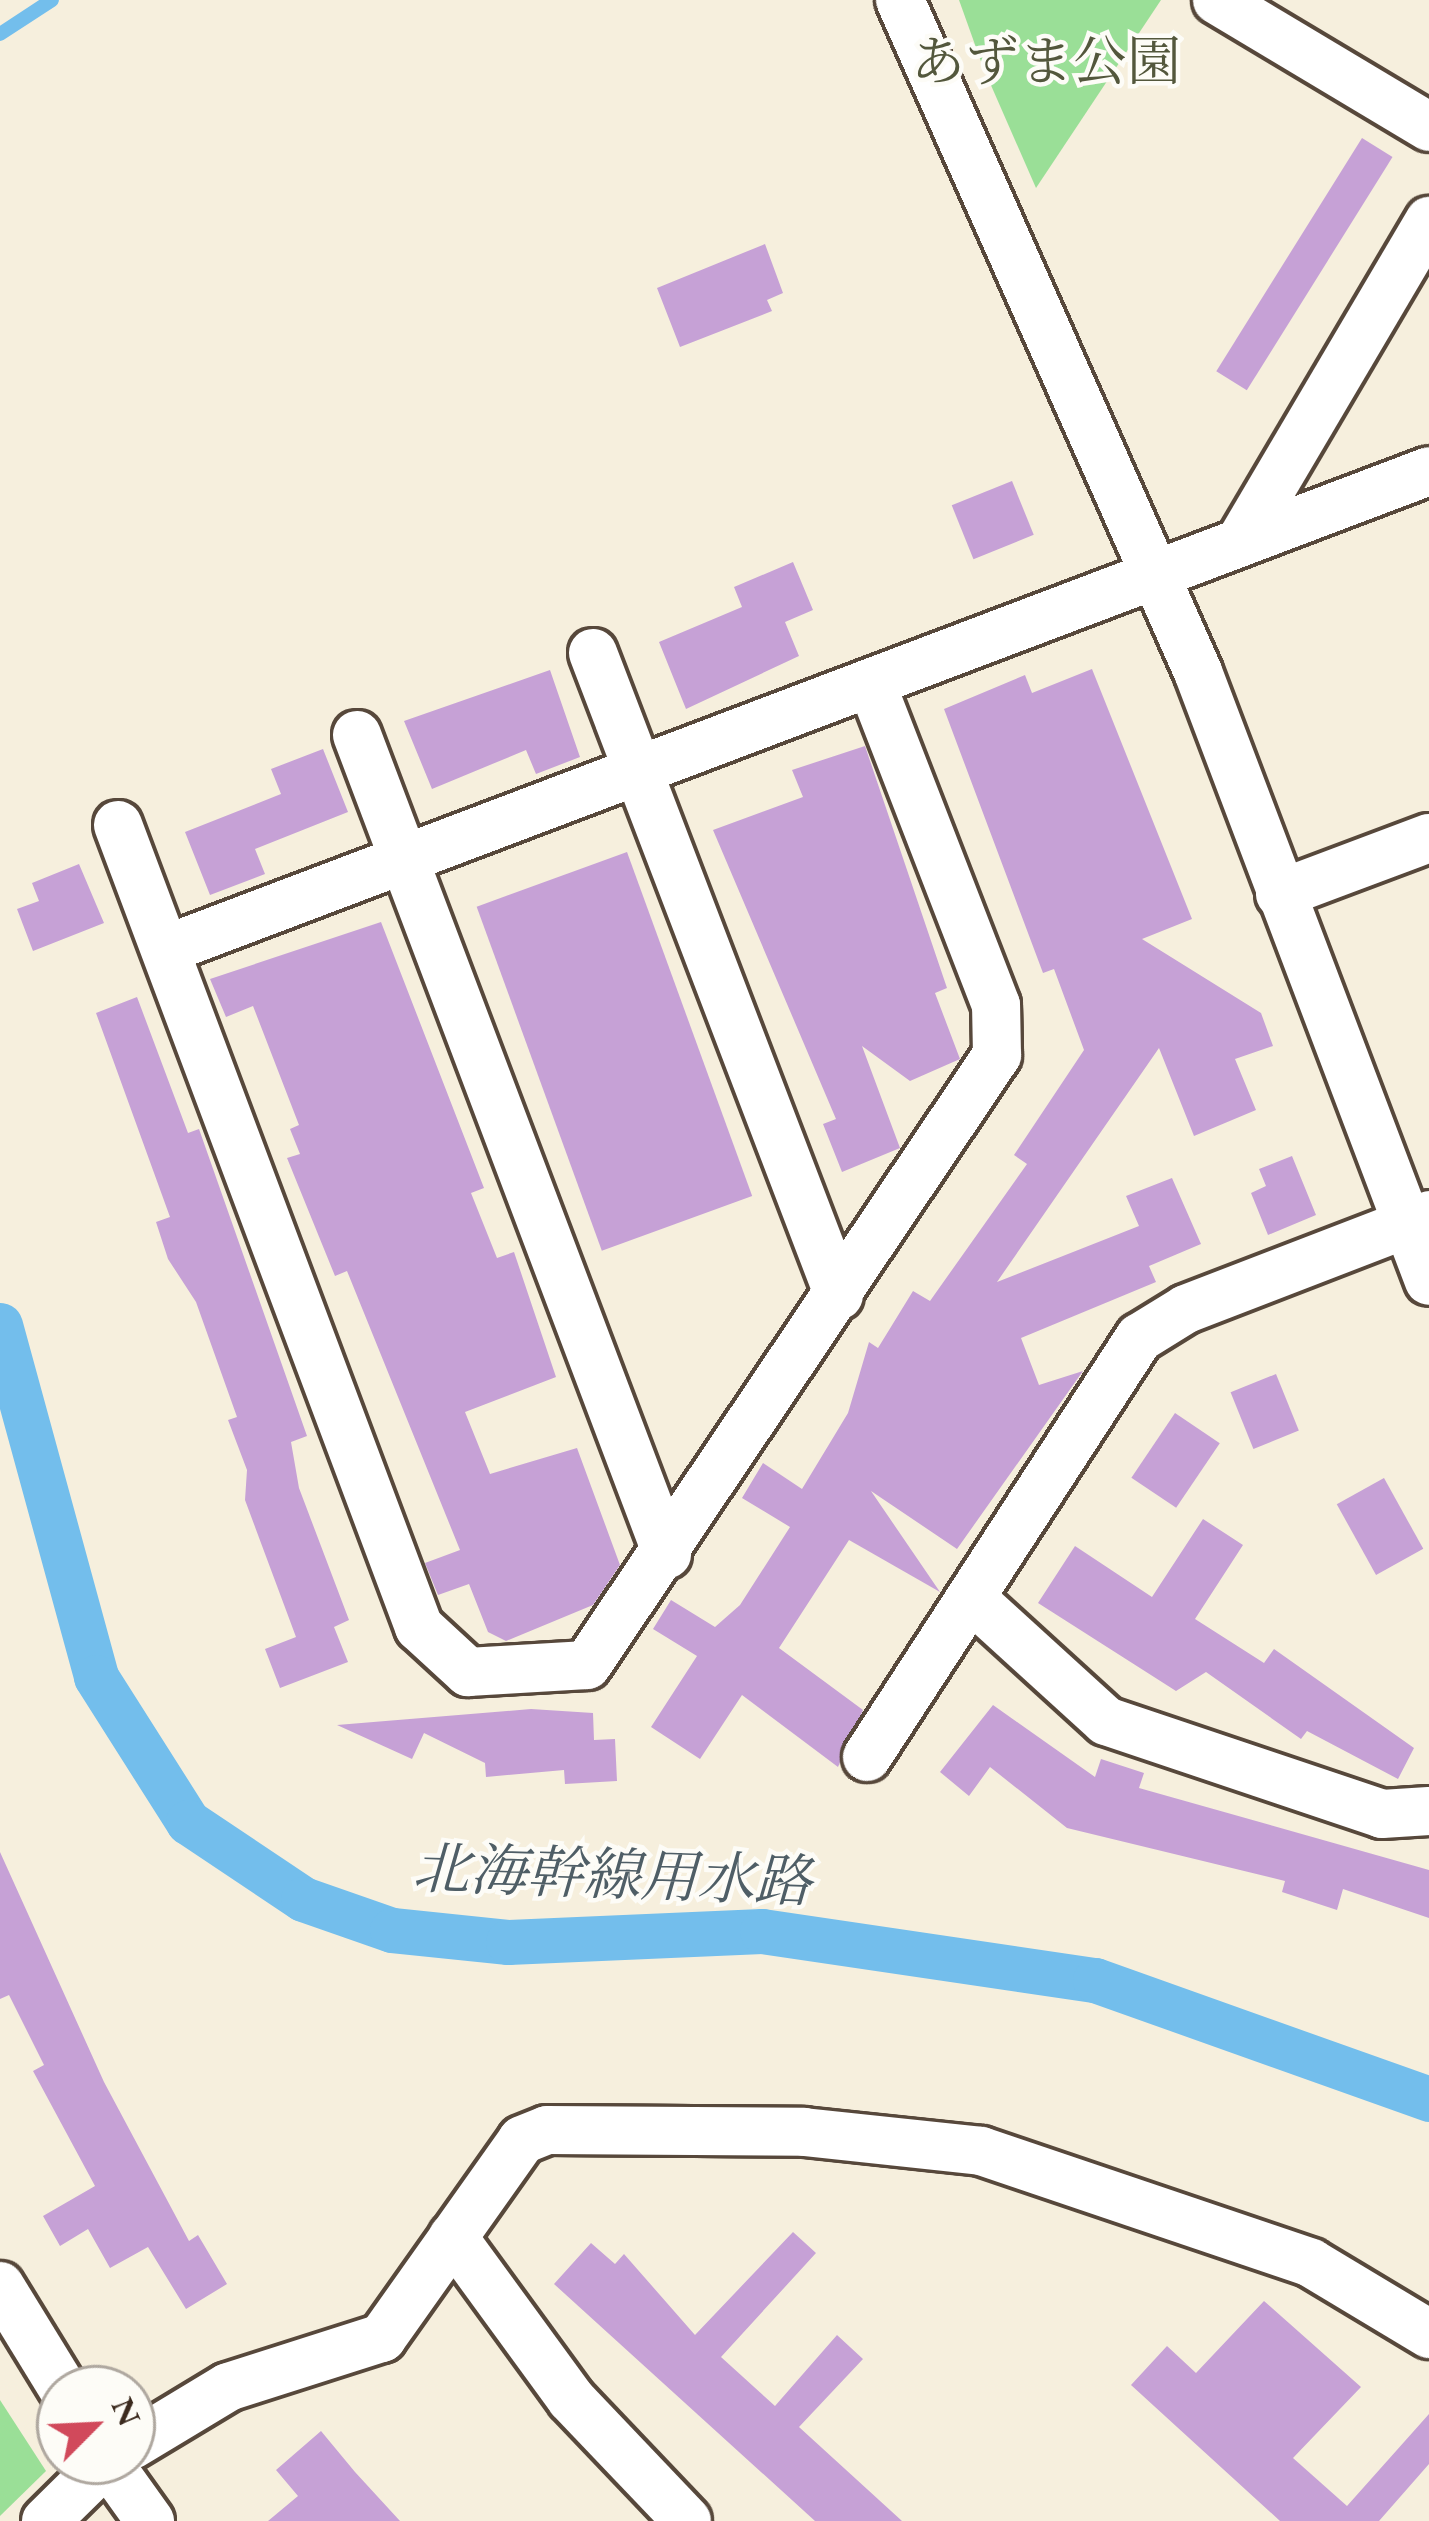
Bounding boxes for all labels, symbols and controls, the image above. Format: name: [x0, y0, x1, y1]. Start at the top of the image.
park label: あずま公園: [911, 29, 1181, 93]
water label: 北海幹線用水路: [411, 1834, 813, 1916]
north arrow: [36, 2365, 156, 2485]
text: N: [102, 2390, 152, 2432]

